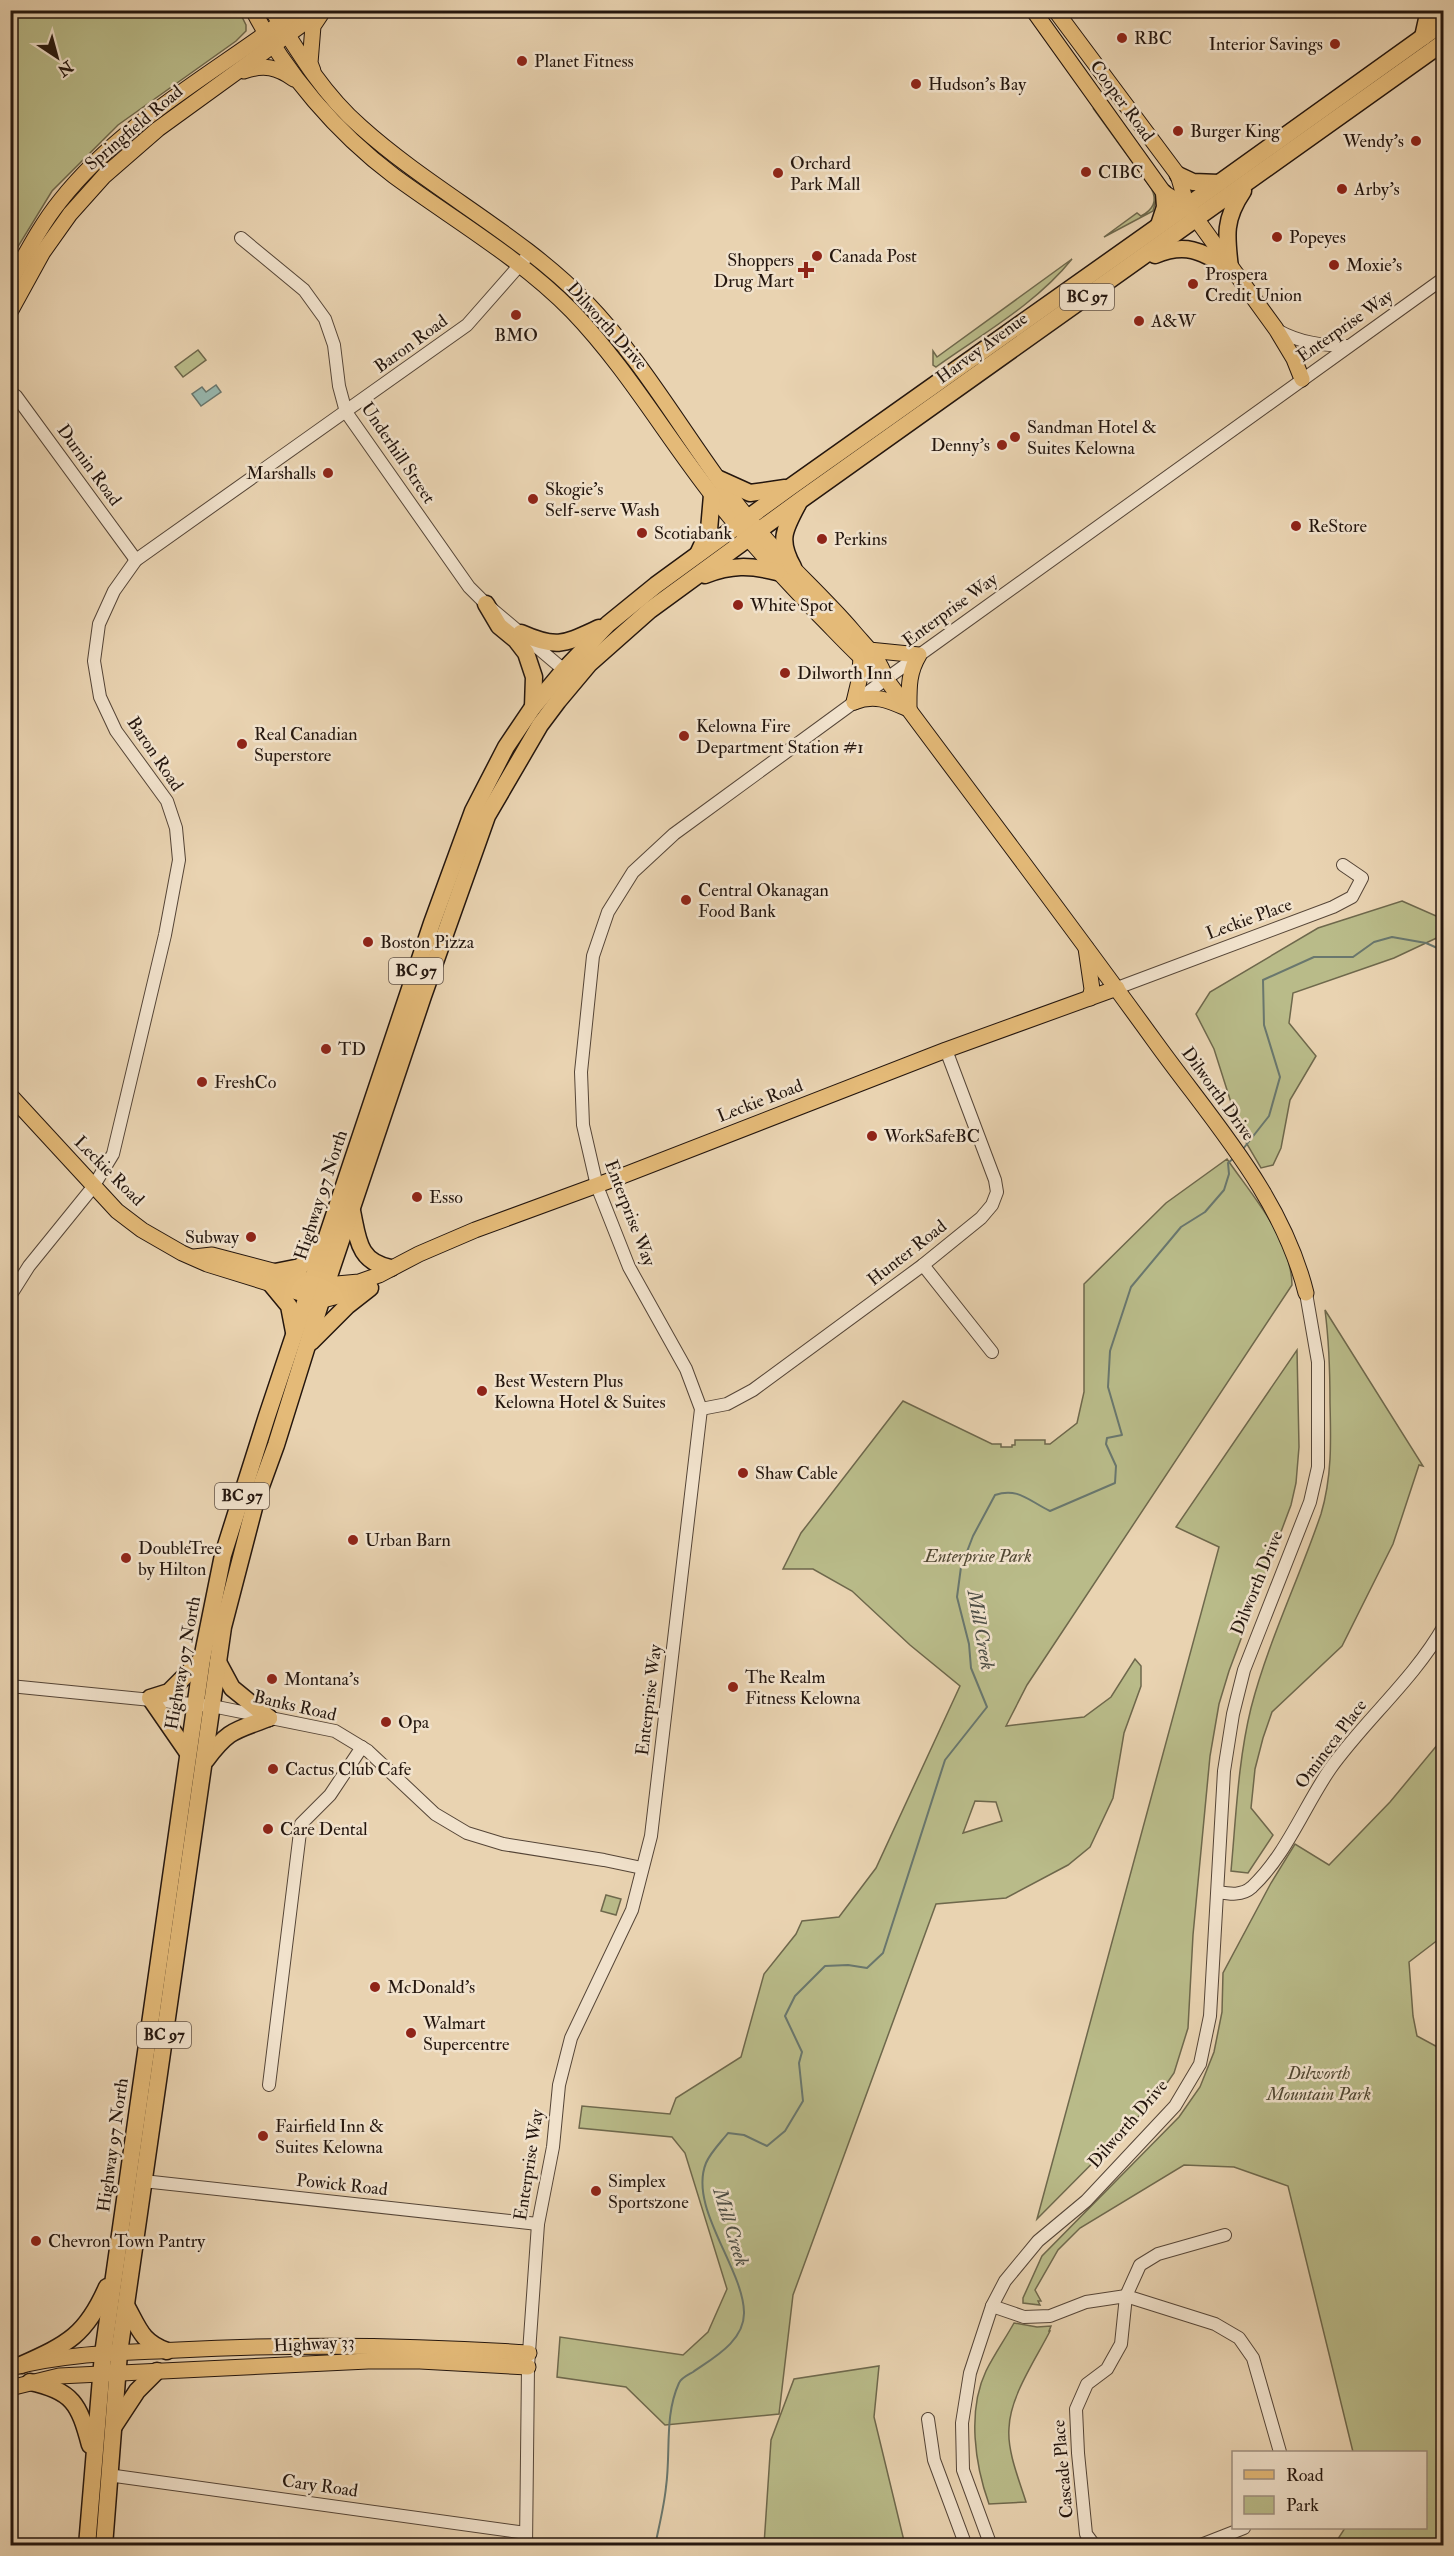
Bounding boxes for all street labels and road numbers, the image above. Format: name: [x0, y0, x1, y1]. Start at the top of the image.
street label: Cooper Road: [1085, 56, 1159, 146]
street label: Springfield Road: [80, 80, 188, 176]
street label: Dilworth Drive: [561, 277, 653, 375]
road number: BC 97: [1060, 284, 1114, 310]
street label: Enterprise Way: [1292, 284, 1398, 368]
street label: Harvey Avenue: [932, 307, 1033, 389]
street label: Baron Road: [370, 310, 452, 378]
street label: Underhill Street: [356, 398, 440, 508]
street label: Durnin Road: [52, 420, 126, 510]
street label: Enterprise Way: [898, 567, 1003, 652]
street label: Baron Road: [122, 712, 188, 796]
street label: Leckie Place: [1203, 893, 1296, 945]
road number: BC 97: [389, 958, 443, 984]
street label: Dilworth Drive: [1176, 1043, 1260, 1146]
street label: Leckie Road: [714, 1074, 806, 1128]
street label: Highway 97 North: [289, 1127, 353, 1263]
street label: Leckie Road: [69, 1131, 149, 1211]
street label: Enterprise Way: [599, 1157, 661, 1270]
street label: Hunter Road: [863, 1215, 951, 1291]
road number: BC 97: [215, 1483, 269, 1509]
street label: Dilworth Drive: [1226, 1527, 1289, 1639]
street label: Highway 97 North: [160, 1594, 206, 1732]
street label: Enterprise Way: [631, 1642, 667, 1757]
street label: Banks Road: [251, 1685, 339, 1727]
street label: Omineca Place: [1290, 1694, 1372, 1793]
road number: BC 97: [137, 2022, 191, 2048]
street label: Dilworth Drive: [1083, 2074, 1173, 2173]
street label: Highway 97 North: [92, 2076, 134, 2214]
street label: Enterprise Way: [509, 2107, 549, 2222]
street label: Powick Road: [295, 2169, 389, 2201]
street label: Highway 33: [273, 2330, 355, 2358]
street label: Cascade Place: [1047, 2418, 1079, 2519]
street label: Cary Road: [280, 2469, 360, 2503]

